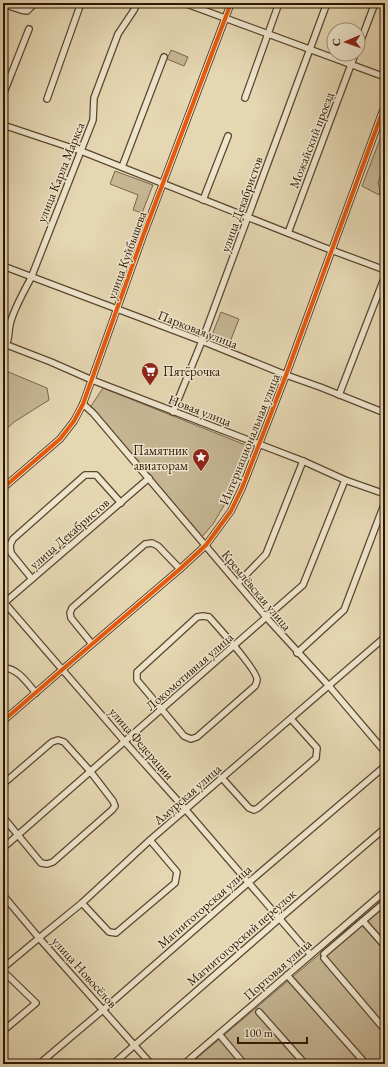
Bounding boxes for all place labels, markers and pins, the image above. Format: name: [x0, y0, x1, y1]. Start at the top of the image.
supermarket icon: Пятёрочка: [140, 361, 160, 386]
place label: Пятёрочка: [163, 363, 221, 380]
place label: Памятник авиаторам: [133, 442, 189, 474]
place icon: Памятник авиаторам: [191, 447, 211, 472]

